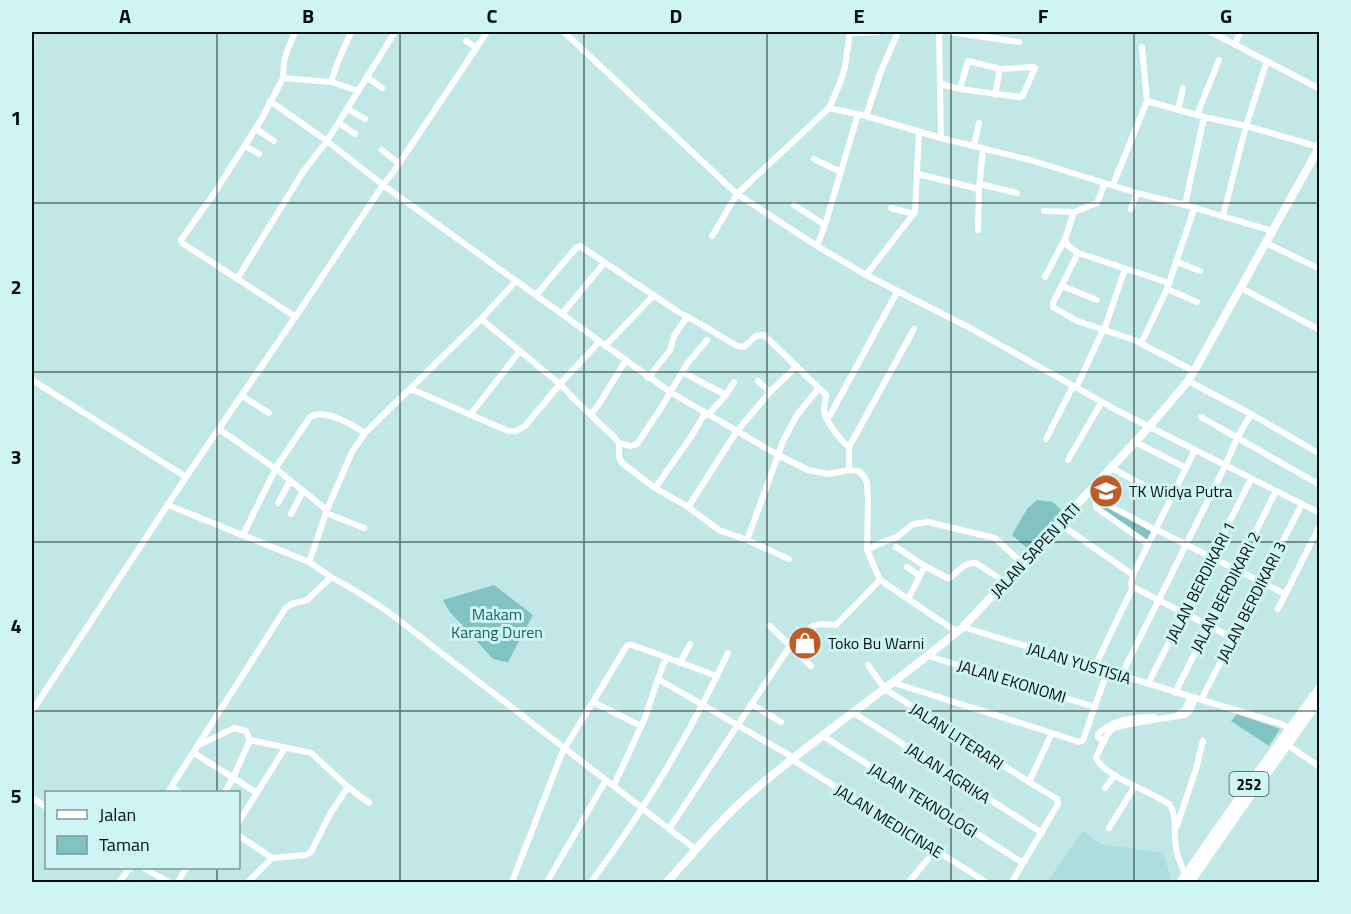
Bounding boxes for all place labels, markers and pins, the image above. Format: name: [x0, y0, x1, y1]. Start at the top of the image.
school or university icon: TK Widya Putra: [1088, 473, 1124, 509]
place label: TK Widya Putra: [1129, 479, 1232, 503]
shop icon: Toko Bu Warni: [787, 625, 823, 661]
place label: Toko Bu Warni: [828, 631, 924, 655]

